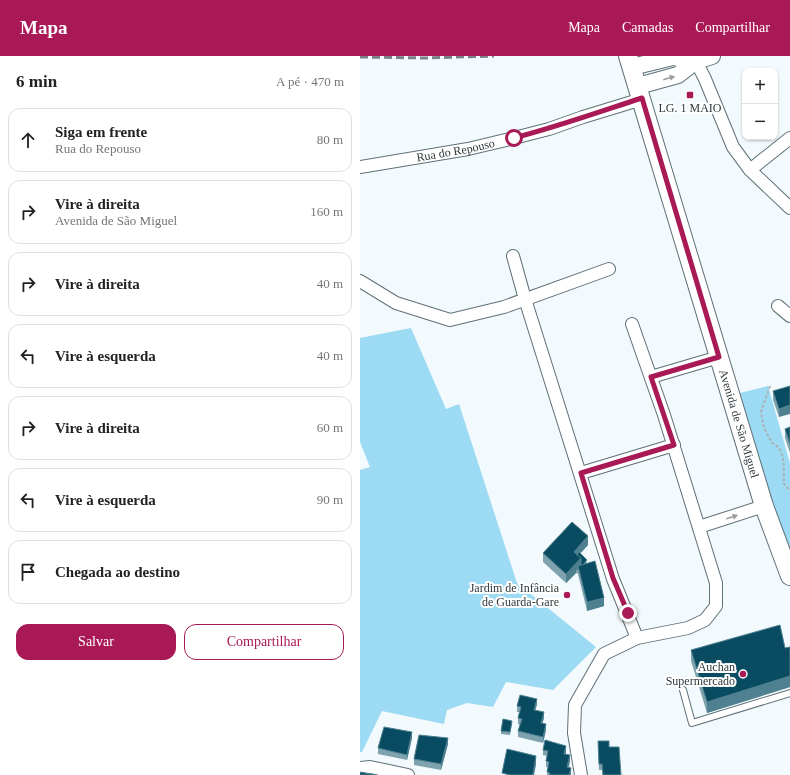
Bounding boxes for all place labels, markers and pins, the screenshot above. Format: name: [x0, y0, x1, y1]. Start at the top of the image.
marker: LG. 1 MAIO: [685, 90, 695, 100]
place label: LG. 1 MAIO: [659, 101, 722, 115]
place label: Jardim de Infância de Guarda-Gare: [470, 581, 560, 609]
marker: Jardim de Infância de Guarda-Gare: [562, 590, 572, 600]
place label: Auchan Supermercado: [666, 660, 735, 688]
marker: Auchan Supermercado: [738, 669, 748, 679]

